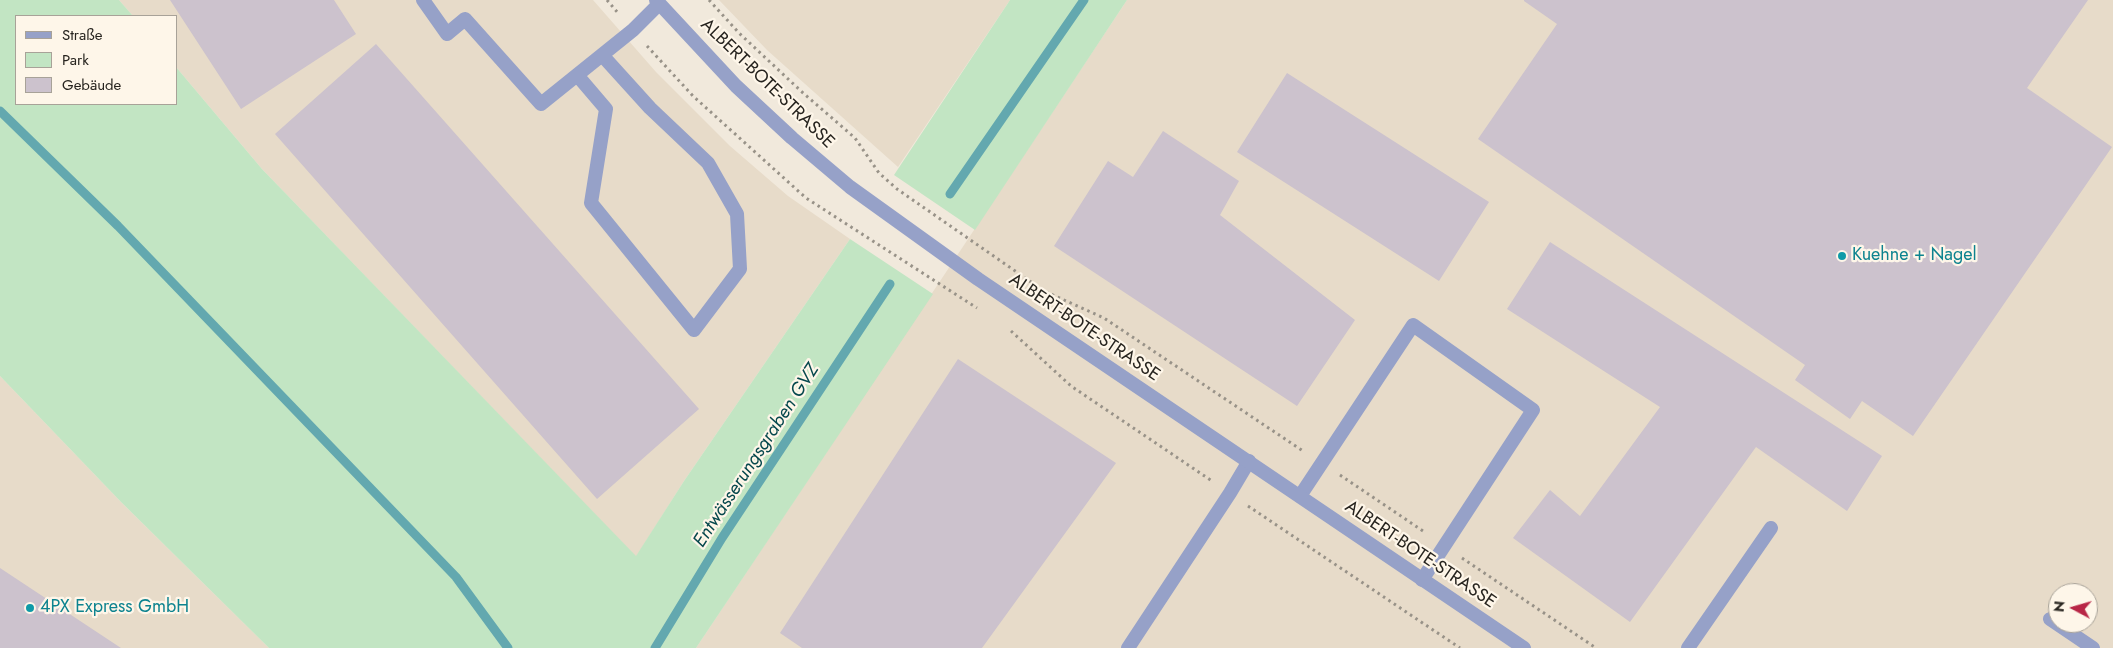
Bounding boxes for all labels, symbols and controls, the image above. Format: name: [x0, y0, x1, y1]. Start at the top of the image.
street label: ALBERT-BOTE-STRASSE: [696, 14, 838, 154]
legend: [15, 15, 178, 105]
text: Straße: [62, 24, 102, 46]
text: Park: [62, 49, 89, 71]
text: Gebäude: [62, 74, 121, 96]
place label: Kuehne + Nagel: [1852, 245, 1977, 267]
marker: Kuehne + Nagel: [1836, 250, 1848, 262]
street label: ALBERT-BOTE-STRASSE: [1004, 269, 1164, 387]
water label: Entwässerungsgraben GVZ: [689, 360, 825, 552]
street label: ALBERT-BOTE-STRASSE: [1340, 496, 1500, 614]
north arrow: [2048, 583, 2098, 633]
place label: 4PX Express GmbH: [40, 597, 189, 619]
text: N: [2049, 600, 2070, 613]
marker: 4PX Express GmbH: [24, 602, 36, 614]

